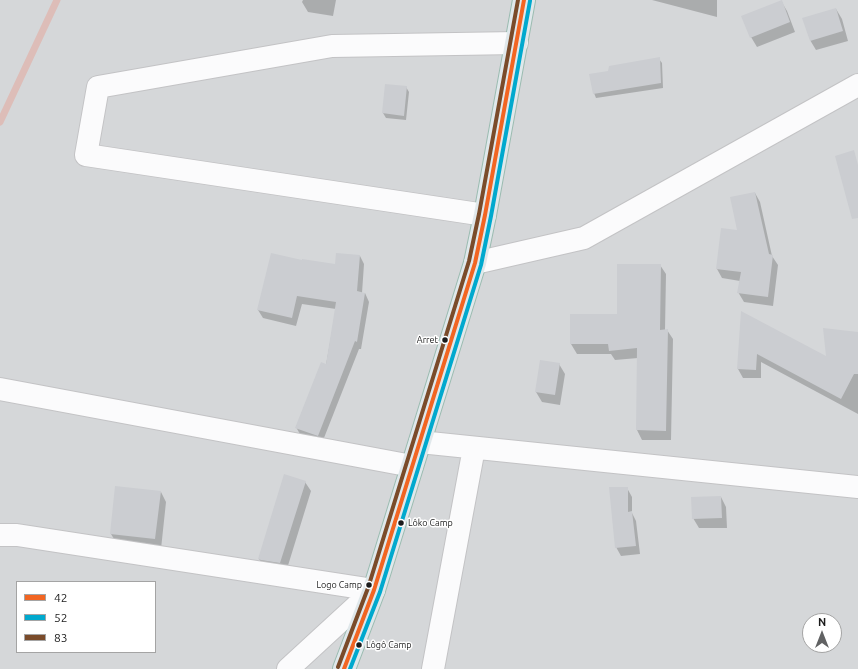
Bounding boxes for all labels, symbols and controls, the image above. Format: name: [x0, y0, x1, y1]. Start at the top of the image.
place label: Arret: [417, 335, 438, 345]
marker: Arret: [440, 335, 450, 345]
marker: Lôko Camp: [396, 518, 406, 528]
place label: Lôko Camp: [408, 518, 453, 528]
place label: Logo Camp: [316, 580, 362, 590]
marker: Logo Camp: [364, 580, 374, 590]
legend: [16, 581, 156, 653]
text: 42: [54, 591, 68, 604]
text: 52: [54, 611, 68, 624]
north arrow: [802, 613, 842, 653]
text: N: [818, 616, 826, 628]
text: 83: [54, 631, 68, 644]
marker: Lôgô Camp: [354, 640, 364, 650]
place label: Lôgô Camp: [366, 640, 412, 650]

